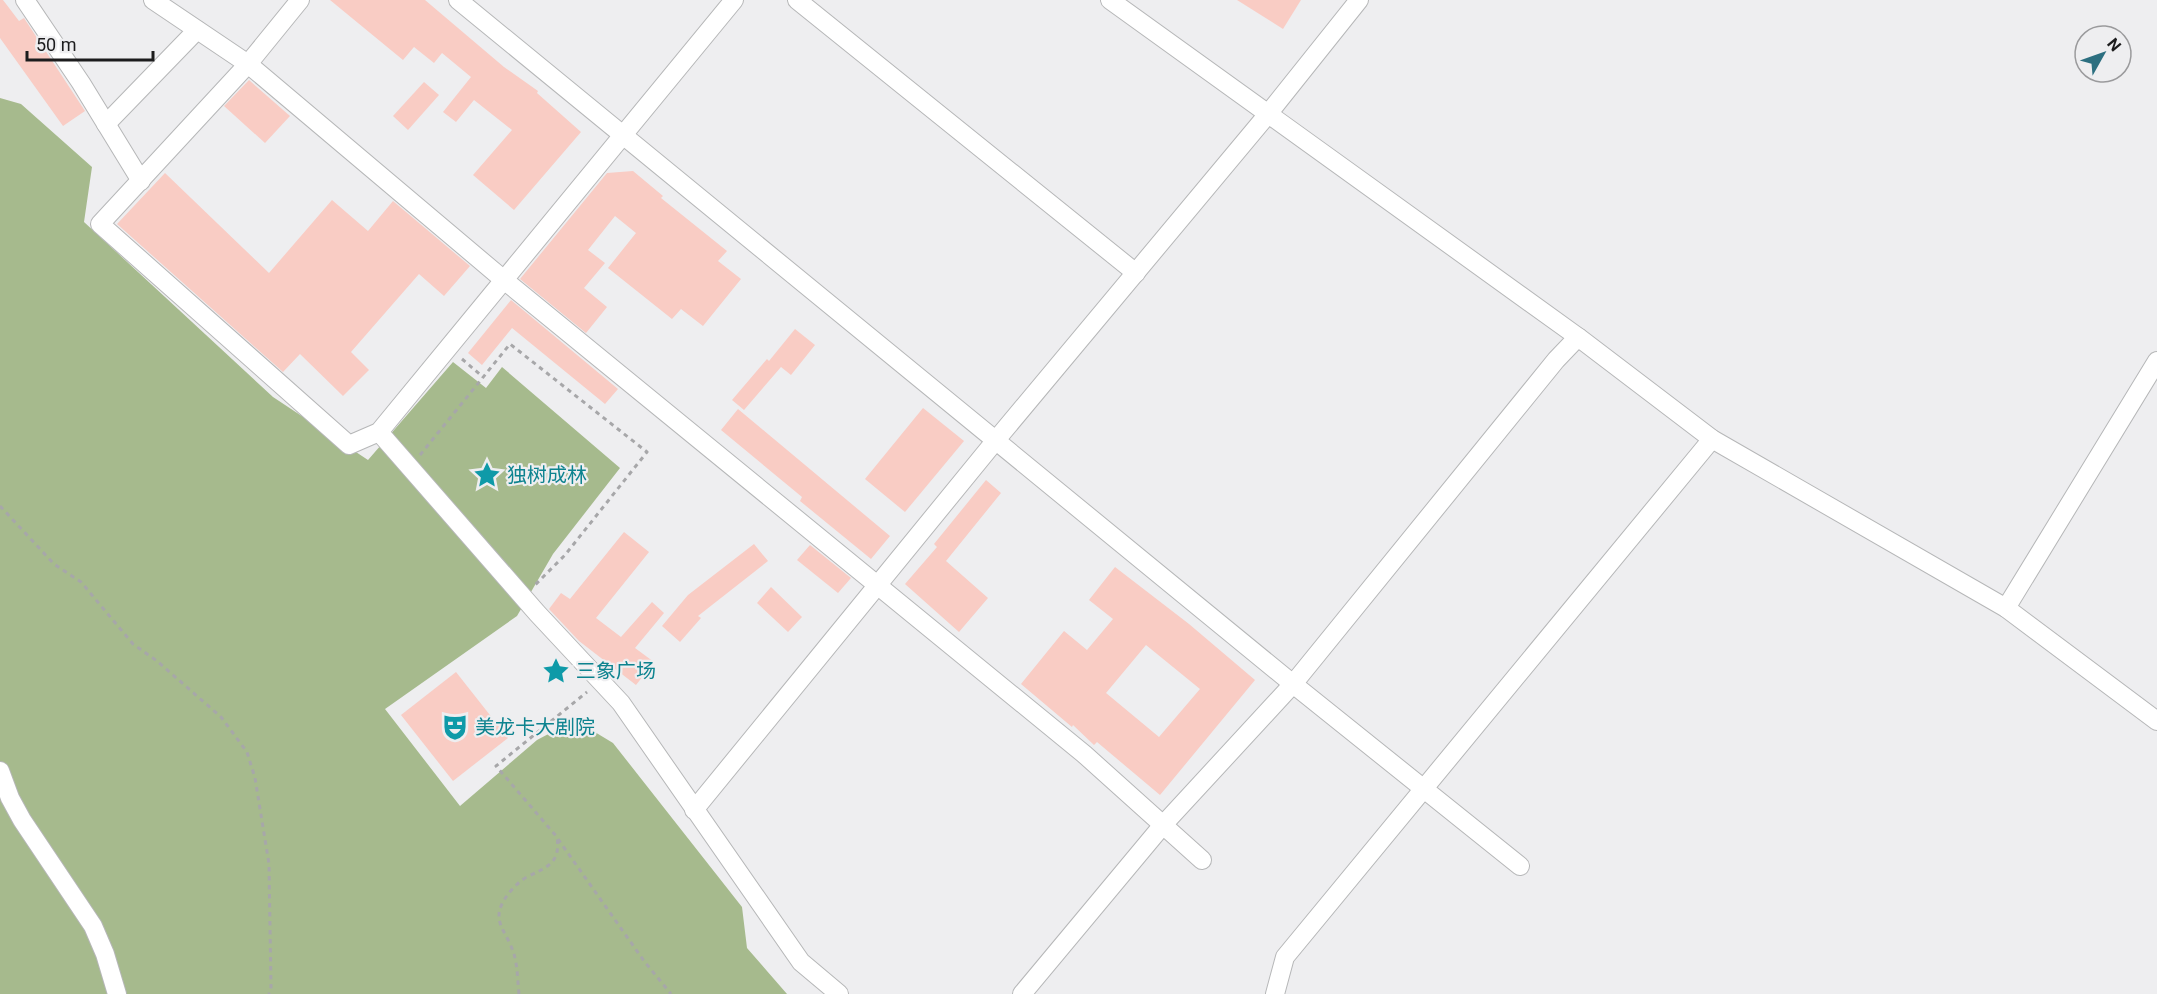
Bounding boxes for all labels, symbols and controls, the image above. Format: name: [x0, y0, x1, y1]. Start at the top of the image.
scale bar: [27, 24, 153, 62]
north arrow: [2073, 24, 2133, 84]
text: 50 m: [36, 34, 76, 55]
text: N: [2103, 34, 2125, 55]
place icon: 独树成林: [472, 460, 502, 490]
place label: 独树成林: [507, 463, 587, 487]
place icon: 三象广场: [541, 656, 571, 686]
place label: 三象广场: [576, 659, 656, 683]
theatre icon: 美龙卡大剧院: [440, 712, 470, 742]
place label: 美龙卡大剧院: [475, 715, 595, 739]

